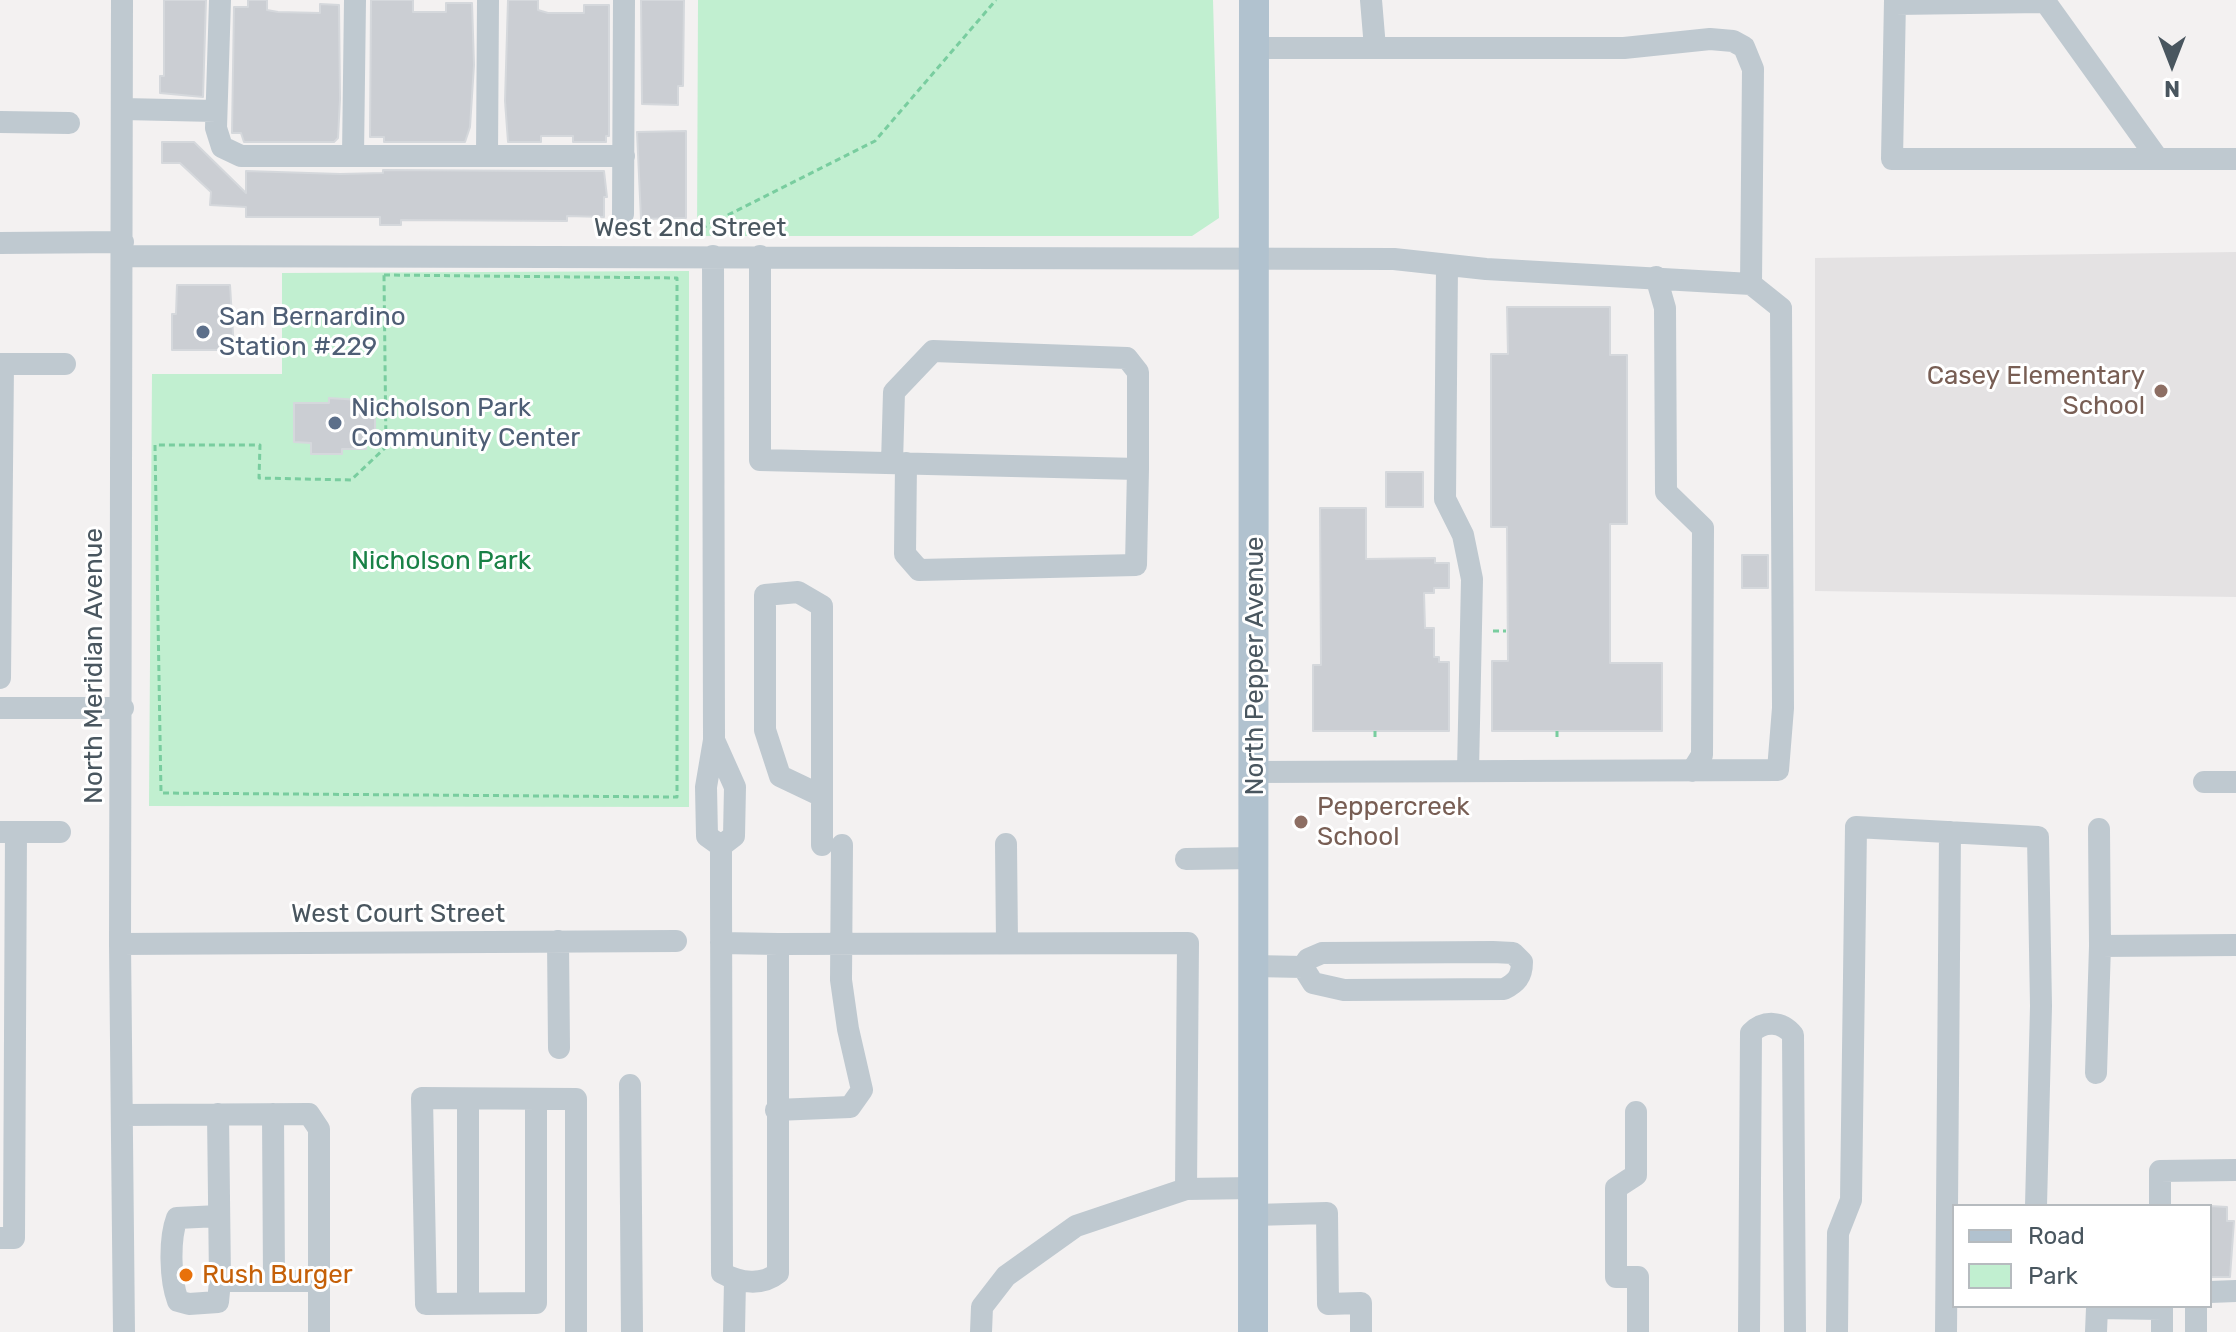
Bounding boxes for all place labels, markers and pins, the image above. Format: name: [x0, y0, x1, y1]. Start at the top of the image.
place label: San Bernardino Station #229: [219, 301, 406, 362]
marker: San Bernardino Station #229: [194, 323, 212, 341]
place label: Casey Elementary School: [1927, 360, 2145, 422]
marker: Casey Elementary School: [2152, 382, 2170, 400]
place label: Nicholson Park Community Center: [351, 392, 580, 454]
marker: Nicholson Park Community Center: [326, 414, 344, 432]
place label: Peppercreek School: [1317, 791, 1470, 852]
marker: Peppercreek School: [1292, 813, 1310, 831]
place label: Rush Burger: [202, 1259, 353, 1291]
marker: Rush Burger: [177, 1266, 195, 1284]

